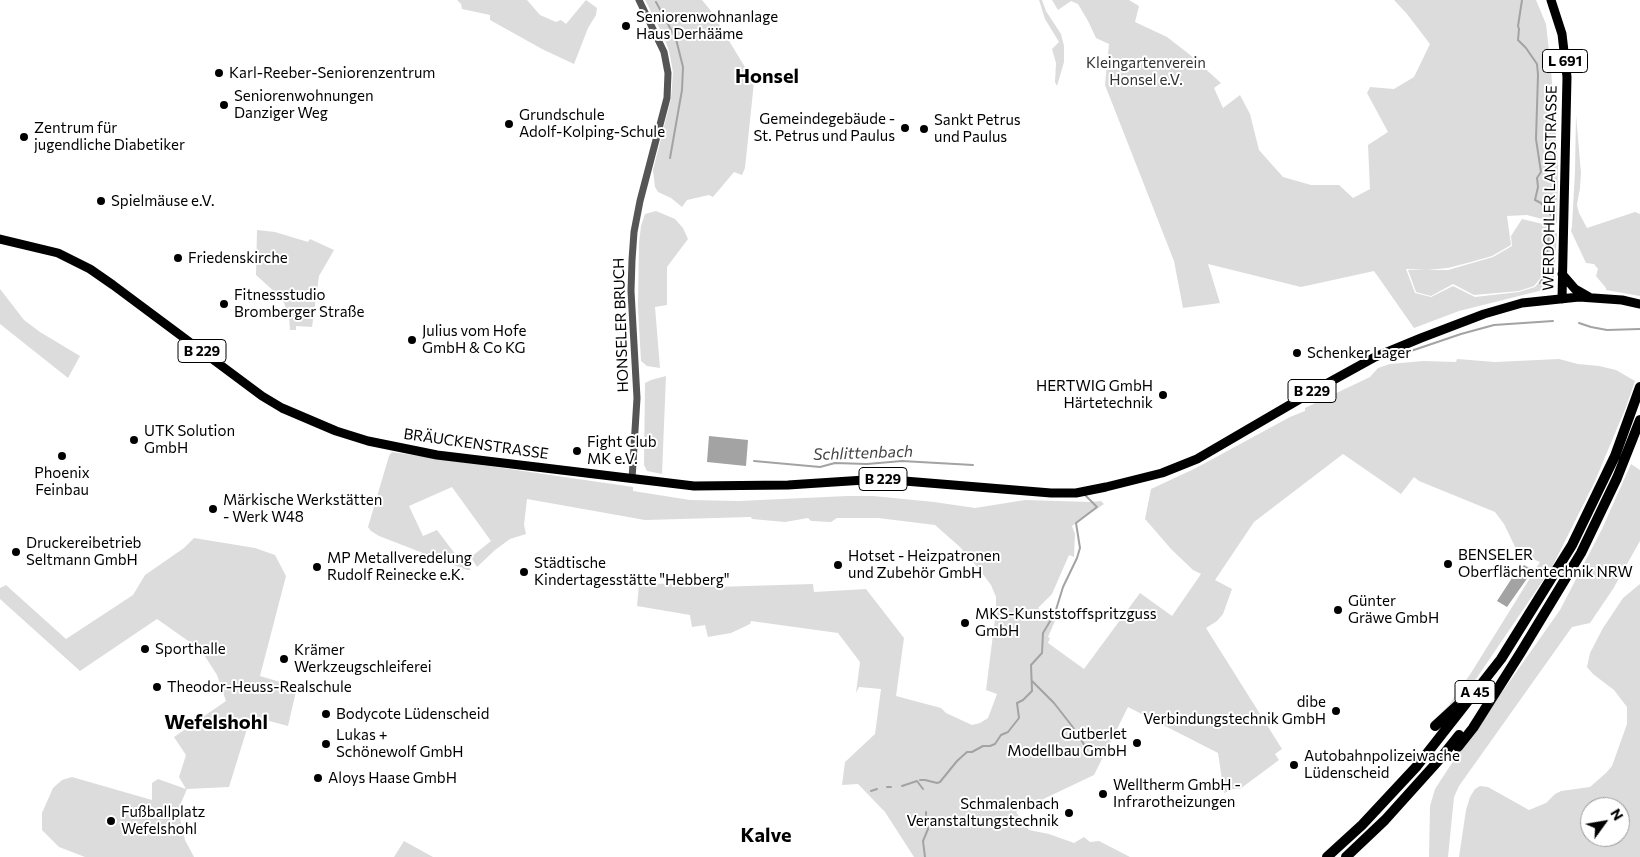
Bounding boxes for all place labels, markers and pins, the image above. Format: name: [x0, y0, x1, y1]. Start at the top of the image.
place label: Seniorenwohnanlage Haus Derhääme: [636, 8, 778, 43]
marker: Seniorenwohnanlage Haus Derhääme: [620, 20, 632, 32]
place label: Karl-Reeber-Seniorenzentrum: [229, 64, 435, 82]
marker: Karl-Reeber-Seniorenzentrum: [213, 67, 225, 79]
place label: Seniorenwohnungen Danziger Weg: [234, 87, 374, 122]
marker: Seniorenwohnungen Danziger Weg: [218, 99, 230, 111]
place label: Grundschule Adolf-Kolping-Schule: [519, 106, 665, 141]
place label: Gemeindegebäude - St. Petrus und Paulus: [753, 110, 895, 145]
place label: Sankt Petrus und Paulus: [934, 111, 1021, 146]
marker: Grundschule Adolf-Kolping-Schule: [503, 118, 515, 130]
place label: Zentrum für jugendliche Diabetiker: [34, 119, 185, 154]
marker: Gemeindegebäude - St. Petrus und Paulus: [899, 122, 911, 134]
marker: Sankt Petrus und Paulus: [918, 123, 930, 135]
marker: Zentrum für jugendliche Diabetiker: [18, 131, 30, 143]
place label: Spielmäuse e.V.: [111, 192, 214, 210]
marker: Spielmäuse e.V.: [95, 195, 107, 207]
place label: Friedenskirche: [188, 249, 288, 267]
marker: Friedenskirche: [172, 252, 184, 264]
place label: Fitnessstudio Bromberger Straße: [234, 286, 364, 321]
marker: Fitnessstudio Bromberger Straße: [218, 298, 230, 310]
place label: Julius vom Hofe GmbH & Co KG: [422, 322, 526, 357]
marker: Julius vom Hofe GmbH & Co KG: [406, 334, 418, 346]
place label: Schenker Lager: [1307, 344, 1411, 362]
marker: Schenker Lager: [1291, 347, 1303, 359]
place label: HERTWIG GmbH Härtetechnik: [1036, 377, 1153, 412]
marker: HERTWIG GmbH Härtetechnik: [1157, 389, 1169, 401]
place label: UTK Solution GmbH: [144, 422, 235, 457]
place label: Fight Club MK e.V.: [587, 433, 657, 468]
marker: UTK Solution GmbH: [128, 434, 140, 446]
marker: Fight Club MK e.V.: [571, 445, 583, 457]
marker: Phoenix Feinbau: [56, 450, 68, 462]
place label: Phoenix Feinbau: [34, 464, 90, 499]
place label: Märkische Werkstätten - Werk W48: [223, 491, 382, 526]
marker: Märkische Werkstätten - Werk W48: [207, 503, 219, 515]
place label: Druckereibetrieb Seltmann GmbH: [26, 534, 141, 569]
marker: Druckereibetrieb Seltmann GmbH: [10, 546, 22, 558]
place label: BENSELER Oberflächentechnik NRW: [1458, 546, 1633, 581]
place label: Hotset - Heizpatronen und Zubehör GmbH: [848, 547, 1000, 582]
place label: MP Metallveredelung Rudolf Reinecke e.K.: [327, 549, 472, 584]
place label: Städtische Kindertagesstätte "Hebberg": [534, 554, 730, 589]
marker: BENSELER Oberflächentechnik NRW: [1442, 558, 1454, 570]
marker: Hotset - Heizpatronen und Zubehör GmbH: [832, 559, 844, 571]
marker: MP Metallveredelung Rudolf Reinecke e.K.: [311, 561, 323, 573]
marker: Städtische Kindertagesstätte "Hebberg": [518, 566, 530, 578]
place label: Günter Gräwe GmbH: [1348, 592, 1439, 627]
marker: Günter Gräwe GmbH: [1332, 604, 1344, 616]
place label: MKS-Kunststoffspritzguss GmbH: [975, 605, 1157, 640]
marker: MKS-Kunststoffspritzguss GmbH: [959, 617, 971, 629]
place label: Sporthalle: [155, 640, 226, 658]
place label: Krämer Werkzeugschleiferei: [294, 641, 432, 676]
marker: Sporthalle: [139, 643, 151, 655]
marker: Krämer Werkzeugschleiferei: [278, 653, 290, 665]
place label: Theodor-Heuss-Realschule: [167, 678, 352, 696]
marker: Theodor-Heuss-Realschule: [151, 681, 163, 693]
place label: dibe Verbindungstechnik GmbH: [1143, 693, 1326, 728]
place label: Bodycote Lüdenscheid: [336, 705, 489, 723]
marker: dibe Verbindungstechnik GmbH: [1330, 705, 1342, 717]
marker: Bodycote Lüdenscheid: [320, 708, 332, 720]
place label: Gutberlet Modellbau GmbH: [1007, 725, 1127, 760]
place label: Lukas + Schönewolf GmbH: [336, 726, 464, 761]
marker: Gutberlet Modellbau GmbH: [1131, 737, 1143, 749]
marker: Lukas + Schönewolf GmbH: [320, 738, 332, 750]
place label: Autobahnpolizeiwache Lüdenscheid: [1304, 747, 1460, 782]
marker: Autobahnpolizeiwache Lüdenscheid: [1288, 759, 1300, 771]
place label: Aloys Haase GmbH: [328, 769, 457, 787]
marker: Aloys Haase GmbH: [312, 772, 324, 784]
place label: Welltherm GmbH - Infrarotheizungen: [1113, 776, 1241, 811]
marker: Welltherm GmbH - Infrarotheizungen: [1097, 788, 1109, 800]
place label: Schmalenbach Veranstaltungstechnik: [906, 795, 1059, 830]
place label: Fußballplatz Wefelshohl: [121, 803, 205, 838]
marker: Schmalenbach Veranstaltungstechnik: [1063, 807, 1075, 819]
marker: Fußballplatz Wefelshohl: [105, 815, 117, 827]

